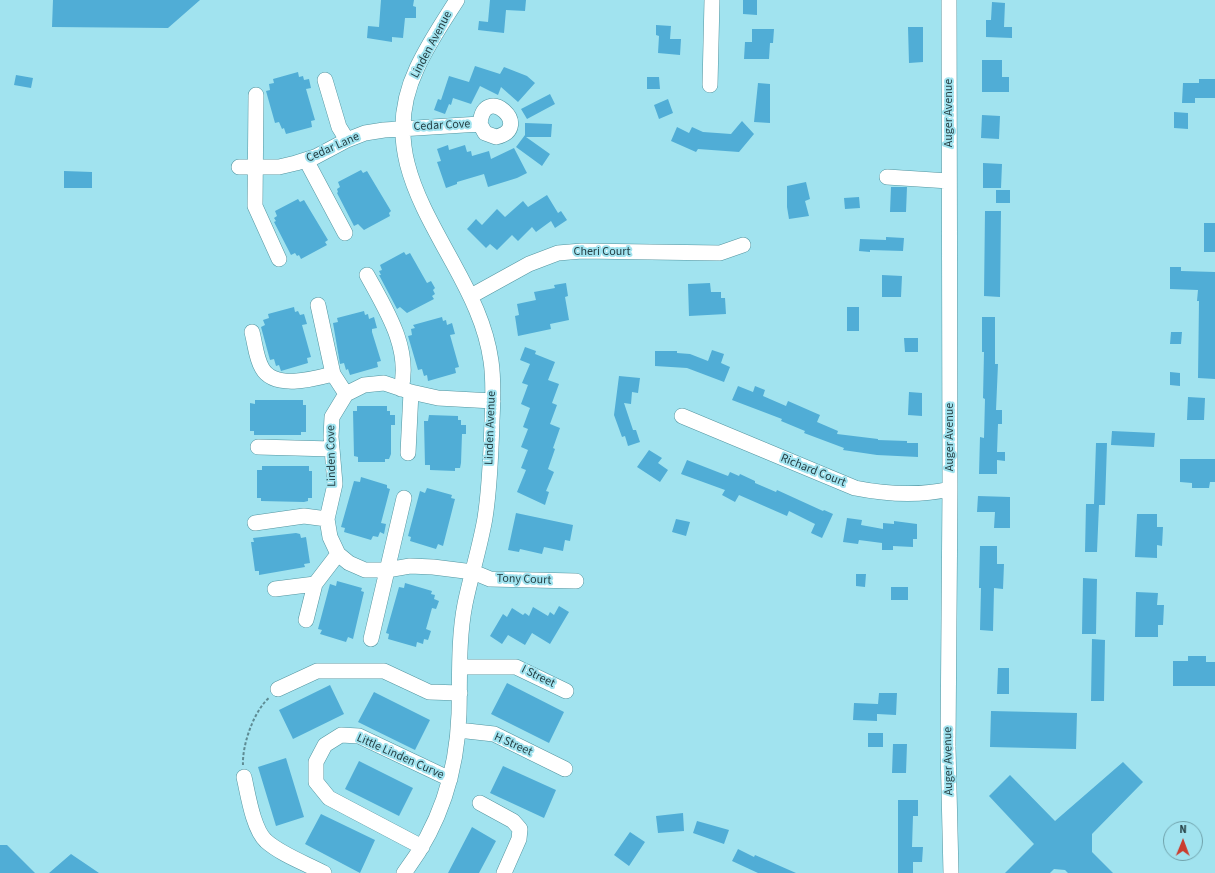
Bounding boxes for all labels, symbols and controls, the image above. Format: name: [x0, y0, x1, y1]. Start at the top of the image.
street label: Linden Avenue: [408, 9, 456, 81]
street label: Auger Avenue: [942, 79, 956, 147]
street label: Cedar Cove: [413, 117, 471, 135]
street label: Cedar Lane: [304, 130, 362, 166]
street label: Cheri Court: [574, 245, 630, 259]
street label: Linden Avenue: [483, 391, 499, 465]
street label: Auger Avenue: [943, 403, 957, 471]
street label: Linden Cove: [324, 425, 340, 487]
street label: Richard Court: [778, 451, 848, 491]
street label: Tony Court: [496, 572, 552, 588]
street label: I Street: [519, 663, 557, 691]
street label: Auger Avenue: [941, 727, 957, 795]
street label: H Street: [492, 730, 534, 760]
street label: Little Linden Curve: [354, 731, 446, 783]
north arrow: [1163, 821, 1203, 861]
text: N: [1179, 822, 1187, 837]

